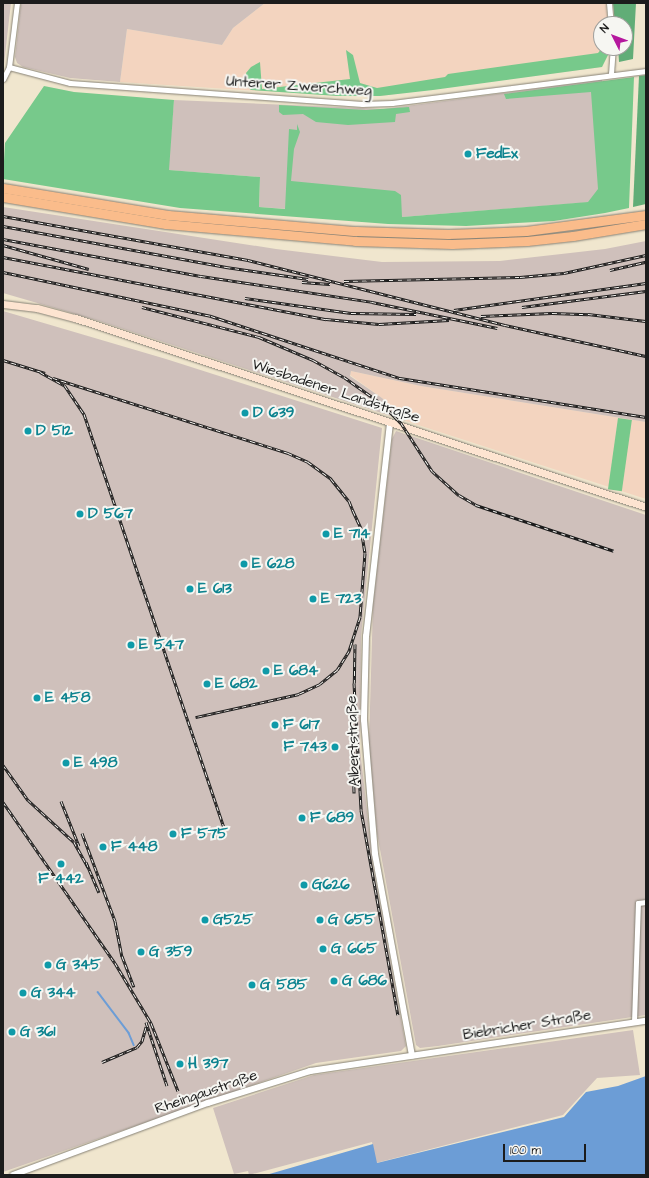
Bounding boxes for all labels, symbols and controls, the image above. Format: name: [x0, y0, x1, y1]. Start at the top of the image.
north arrow: [593, 16, 633, 56]
text: N: [597, 21, 612, 36]
street label: Unterer Zwerchweg: [226, 72, 372, 100]
place label: FedEx: [476, 145, 518, 163]
marker: FedEx: [463, 149, 473, 159]
street label: Wiesbadener Landstraße: [250, 355, 422, 427]
place label: D 639: [253, 404, 294, 422]
marker: D 639: [240, 408, 250, 418]
place label: D 512: [36, 422, 73, 440]
marker: D 512: [23, 426, 33, 436]
place label: D 567: [88, 505, 133, 523]
marker: D 567: [75, 509, 85, 519]
place label: E 714: [334, 525, 370, 543]
marker: E 714: [321, 529, 331, 539]
place label: E 628: [252, 555, 295, 573]
marker: E 628: [239, 559, 249, 569]
place label: E 613: [198, 580, 232, 598]
marker: E 613: [185, 584, 195, 594]
place label: E 723: [321, 590, 361, 608]
marker: E 723: [308, 594, 318, 604]
place label: E 547: [139, 636, 184, 654]
marker: E 547: [126, 640, 136, 650]
place label: E 684: [274, 662, 318, 680]
marker: E 684: [261, 666, 271, 676]
place label: E 682: [215, 675, 258, 693]
marker: E 682: [202, 679, 212, 689]
place label: E 458: [45, 689, 90, 707]
marker: E 458: [32, 693, 42, 703]
street label: Albertstraße: [342, 695, 364, 787]
place label: F 617: [283, 716, 320, 734]
marker: F 617: [270, 720, 280, 730]
place label: F 743: [284, 738, 327, 756]
marker: F 743: [330, 742, 340, 752]
place label: E 498: [74, 754, 117, 772]
marker: E 498: [61, 758, 71, 768]
place label: F 689: [310, 809, 354, 827]
marker: F 689: [297, 813, 307, 823]
place label: F 575: [181, 825, 228, 843]
marker: F 575: [168, 829, 178, 839]
place label: F 448: [111, 838, 158, 856]
marker: F 448: [98, 842, 108, 852]
marker: F 442: [56, 859, 66, 869]
place label: F 442: [38, 870, 84, 888]
place label: G626: [312, 876, 350, 894]
marker: G626: [299, 880, 309, 890]
place label: G525: [213, 911, 253, 929]
place label: G 655: [328, 911, 375, 929]
marker: G525: [200, 915, 210, 925]
marker: G 655: [315, 915, 325, 925]
place label: G 665: [331, 940, 377, 958]
place label: G 359: [149, 943, 192, 961]
marker: G 665: [318, 944, 328, 954]
marker: G 359: [136, 947, 146, 957]
place label: G 345: [56, 956, 101, 974]
marker: G 345: [43, 960, 53, 970]
place label: G 686: [342, 972, 387, 990]
place label: G 585: [260, 976, 307, 994]
marker: G 686: [329, 976, 339, 986]
marker: G 585: [247, 980, 257, 990]
place label: G 344: [31, 984, 75, 1002]
marker: G 344: [18, 988, 28, 998]
street label: Biebricher Straße: [462, 1006, 592, 1044]
place label: G 361: [20, 1023, 55, 1041]
marker: G 361: [7, 1027, 17, 1037]
place label: H 397: [188, 1055, 228, 1073]
marker: H 397: [175, 1059, 185, 1069]
street label: Rheingaustraße: [152, 1066, 260, 1118]
scale bar: [505, 1136, 588, 1162]
text: 100 m: [510, 1142, 541, 1159]

